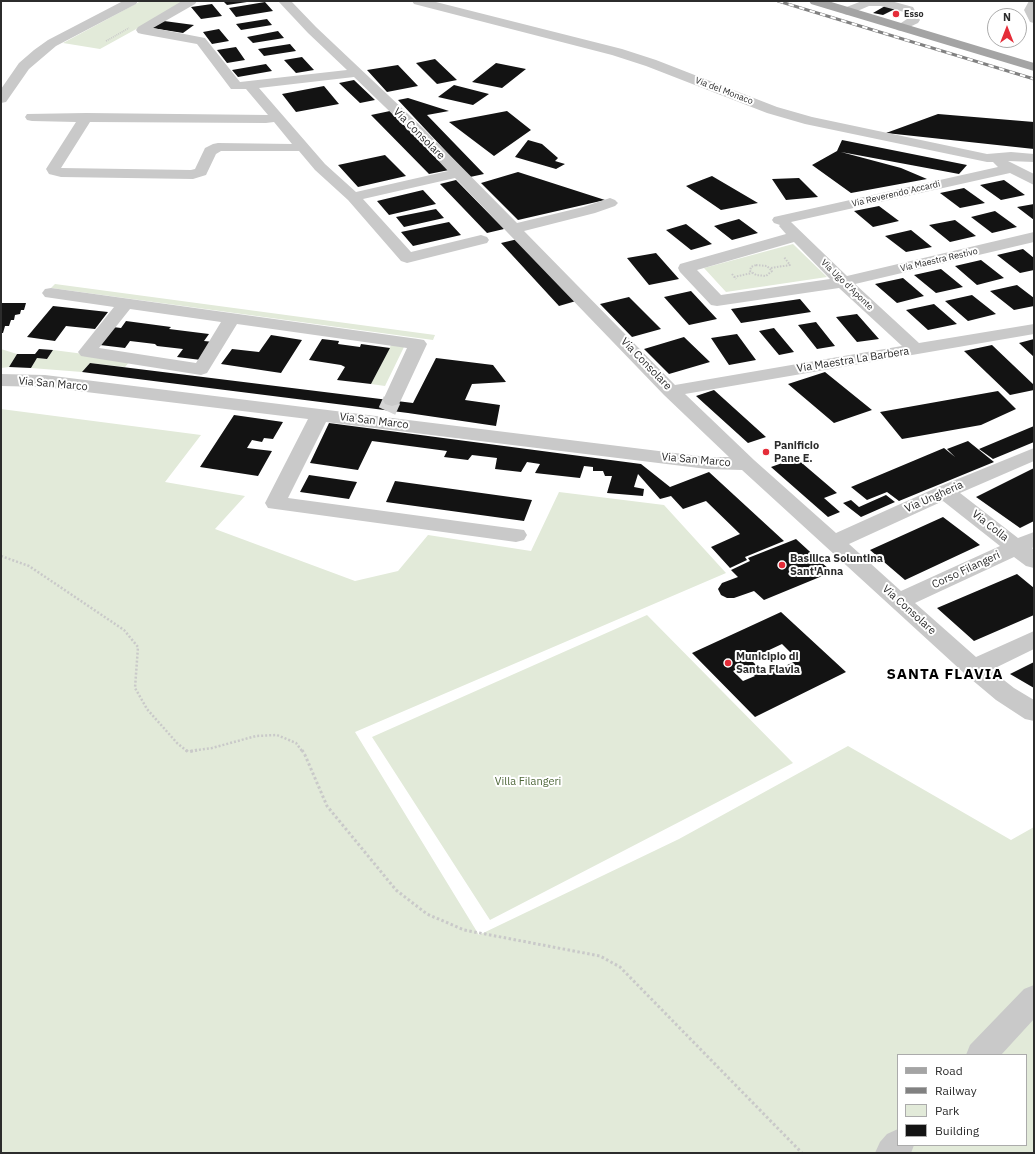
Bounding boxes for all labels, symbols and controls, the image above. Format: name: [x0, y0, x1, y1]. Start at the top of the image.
north arrow: [987, 8, 1027, 48]
marker: Esso: [891, 9, 901, 19]
place label: Esso: [904, 9, 924, 19]
text: N: [1003, 10, 1011, 24]
street label: Via del Monaco: [694, 75, 754, 107]
street label: Via Consolare: [390, 105, 448, 163]
street label: Via Reverendo Accardi: [851, 179, 941, 209]
street label: Via Maestra Restivo: [899, 246, 979, 274]
street label: Via Ugo d'Aponte: [819, 257, 875, 313]
street label: Via Consolare: [618, 335, 674, 393]
street label: Via Maestra La Barbera: [796, 345, 910, 375]
street label: Via San Marco: [18, 374, 88, 394]
street label: Via San Marco: [339, 410, 409, 432]
place label: Panificio Pane E.: [774, 439, 819, 465]
marker: Panificio Pane E.: [761, 447, 771, 457]
street label: Via San Marco: [661, 450, 731, 470]
street label: Via Ungheria: [903, 478, 965, 516]
street label: Via Colla: [969, 508, 1011, 544]
street label: Corso Filangeri: [930, 548, 1002, 592]
place label: Basilica Soluntina Sant'Anna: [790, 552, 883, 578]
marker: Basilica Soluntina Sant'Anna: [777, 560, 787, 570]
street label: Via Consolare: [879, 582, 939, 638]
place label: Municipio di Santa Flavia: [736, 650, 800, 676]
marker: Municipio di Santa Flavia: [723, 658, 733, 668]
district label: SANTA FLAVIA: [886, 666, 1004, 684]
park label: Villa Filangeri: [495, 775, 561, 789]
legend: [897, 1054, 1027, 1146]
text: Road: [935, 1063, 963, 1078]
text: Railway: [935, 1083, 977, 1098]
text: Park: [935, 1103, 959, 1118]
text: Building: [935, 1123, 979, 1138]

